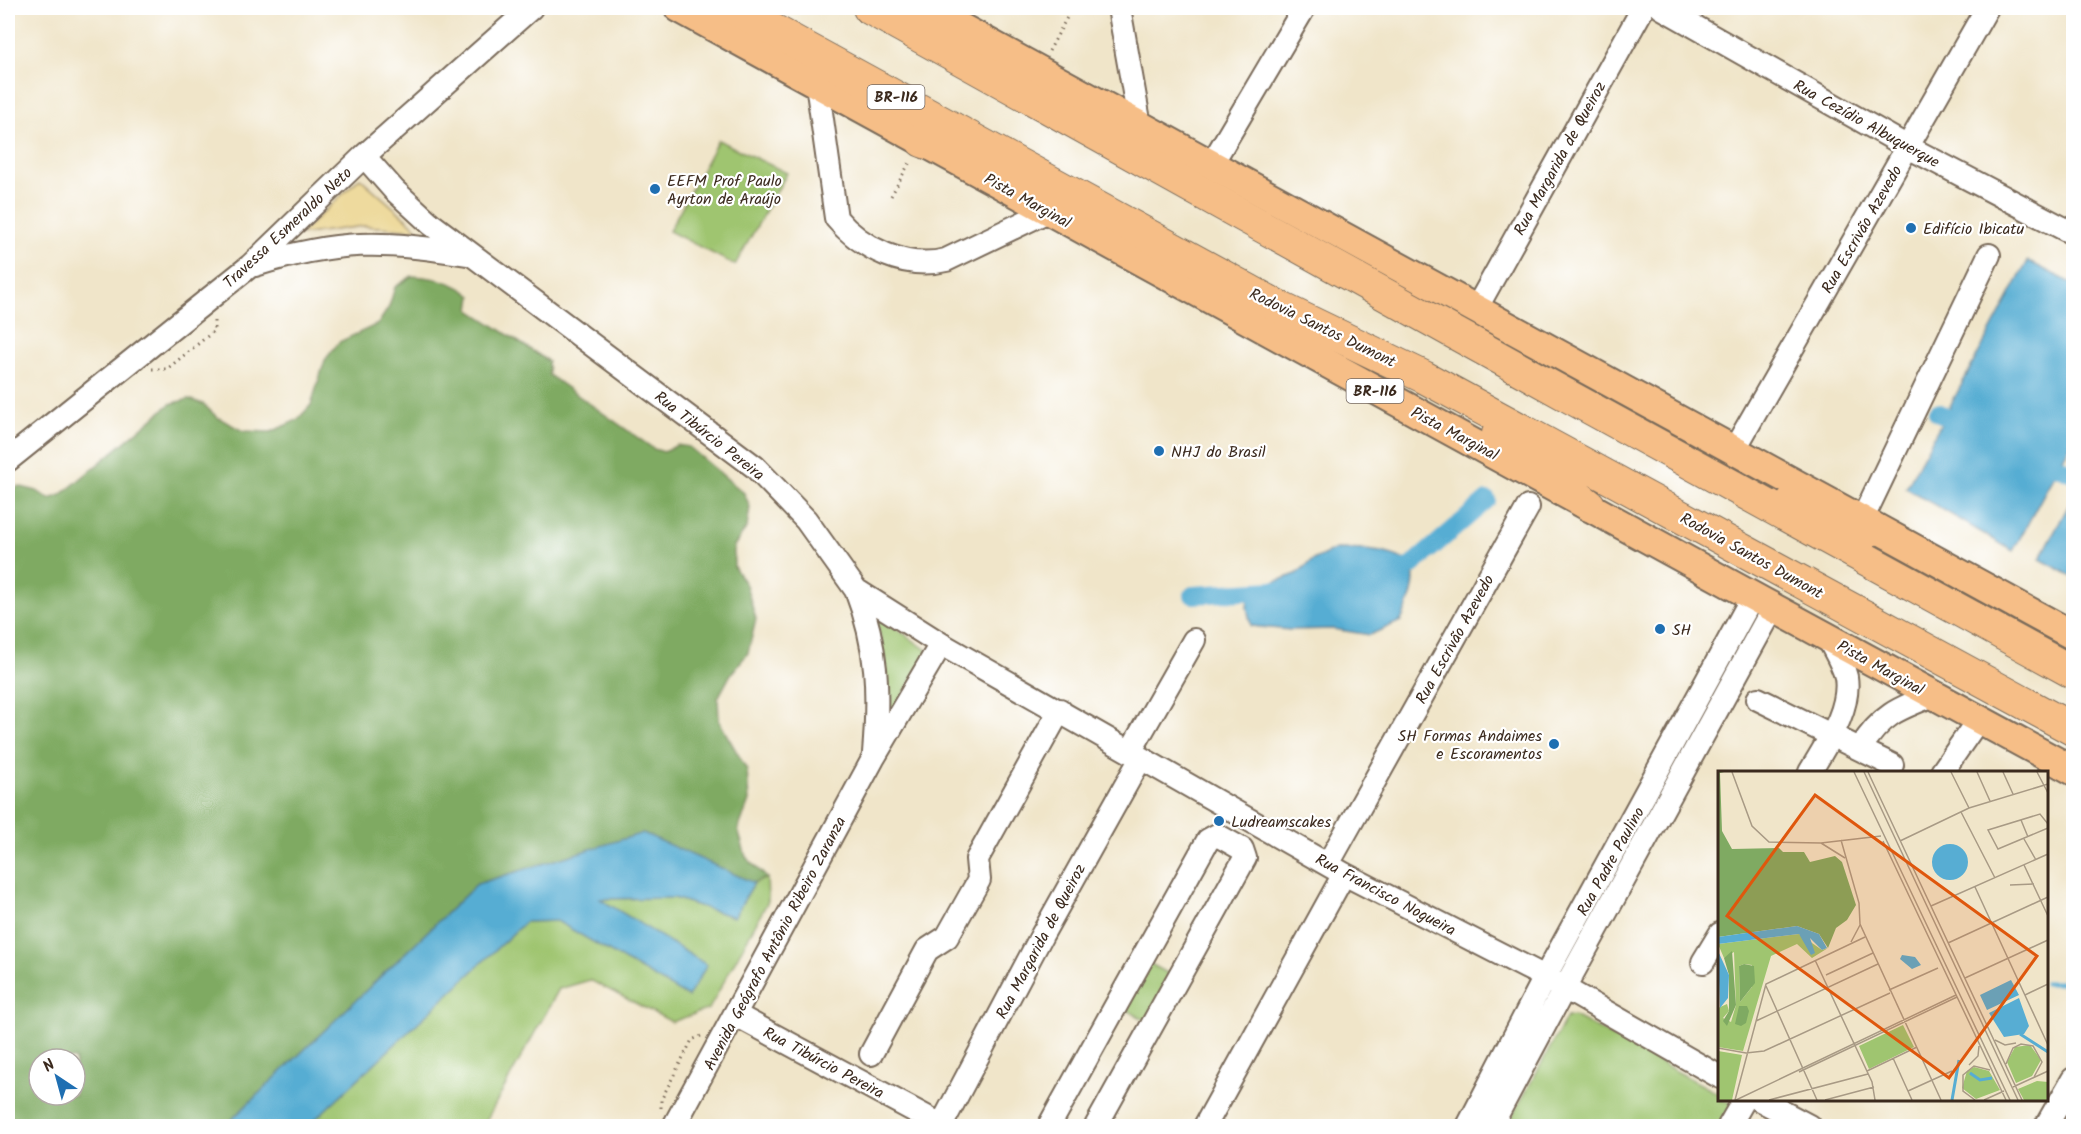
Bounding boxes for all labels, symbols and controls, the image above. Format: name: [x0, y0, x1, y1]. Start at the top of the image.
street label: Rua Cezídio Albuquerque: [1788, 74, 1944, 175]
street label: Rua Margarida de Queiroz: [1508, 77, 1613, 240]
road number: BR-116: [868, 85, 924, 109]
street label: Travessa Esmeraldo Neto: [218, 161, 358, 295]
street label: Rua Escrivão Azevedo: [1815, 161, 1909, 299]
street label: Pista Marginal: [979, 167, 1075, 236]
place label: EEFM Prof Paulo Ayrton de Araújo: [667, 169, 782, 212]
marker: EEFM Prof Paulo Ayrton de Araújo: [648, 182, 662, 196]
place label: Edifício Ibicatu: [1923, 217, 2025, 242]
marker: Edifício Ibicatu: [1904, 221, 1918, 235]
street label: Rodovia Santos Dumont: [1245, 282, 1401, 375]
road number: BR-116: [1346, 379, 1404, 403]
street label: Rua Tibúrcio Pereira: [648, 385, 770, 487]
street label: Pista Marginal: [1406, 401, 1503, 468]
place label: NHJ do Brasil: [1171, 440, 1266, 465]
marker: NHJ do Brasil: [1152, 444, 1166, 458]
street label: Rodovia Santos Dumont: [1675, 507, 1828, 606]
street label: Rua Escrivão Azevedo: [1409, 570, 1501, 709]
place label: SH: [1672, 618, 1691, 643]
marker: SH: [1653, 622, 1667, 636]
street label: Pista Marginal: [1832, 634, 1928, 703]
place label: SH Formas Andaimes e Escoramentos: [1398, 724, 1542, 767]
marker: SH Formas Andaimes e Escoramentos: [1547, 737, 1561, 751]
inset map: [1718, 771, 2048, 1101]
street label: Rua Padre Paulino: [1571, 803, 1652, 921]
place label: Ludreamscakes: [1231, 810, 1331, 835]
street label: Avenida Geógrafo Antônio Ribeiro Zaranza: [697, 812, 853, 1075]
marker: Ludreamscakes: [1212, 814, 1226, 828]
street label: Rua Francisco Nogueira: [1310, 848, 1460, 943]
street label: Rua Margarida de Queiroz: [990, 860, 1093, 1024]
street label: Rua Tibúrcio Pereira: [758, 1021, 888, 1106]
north arrow: [27, 1047, 87, 1107]
text: N: [38, 1053, 61, 1079]

